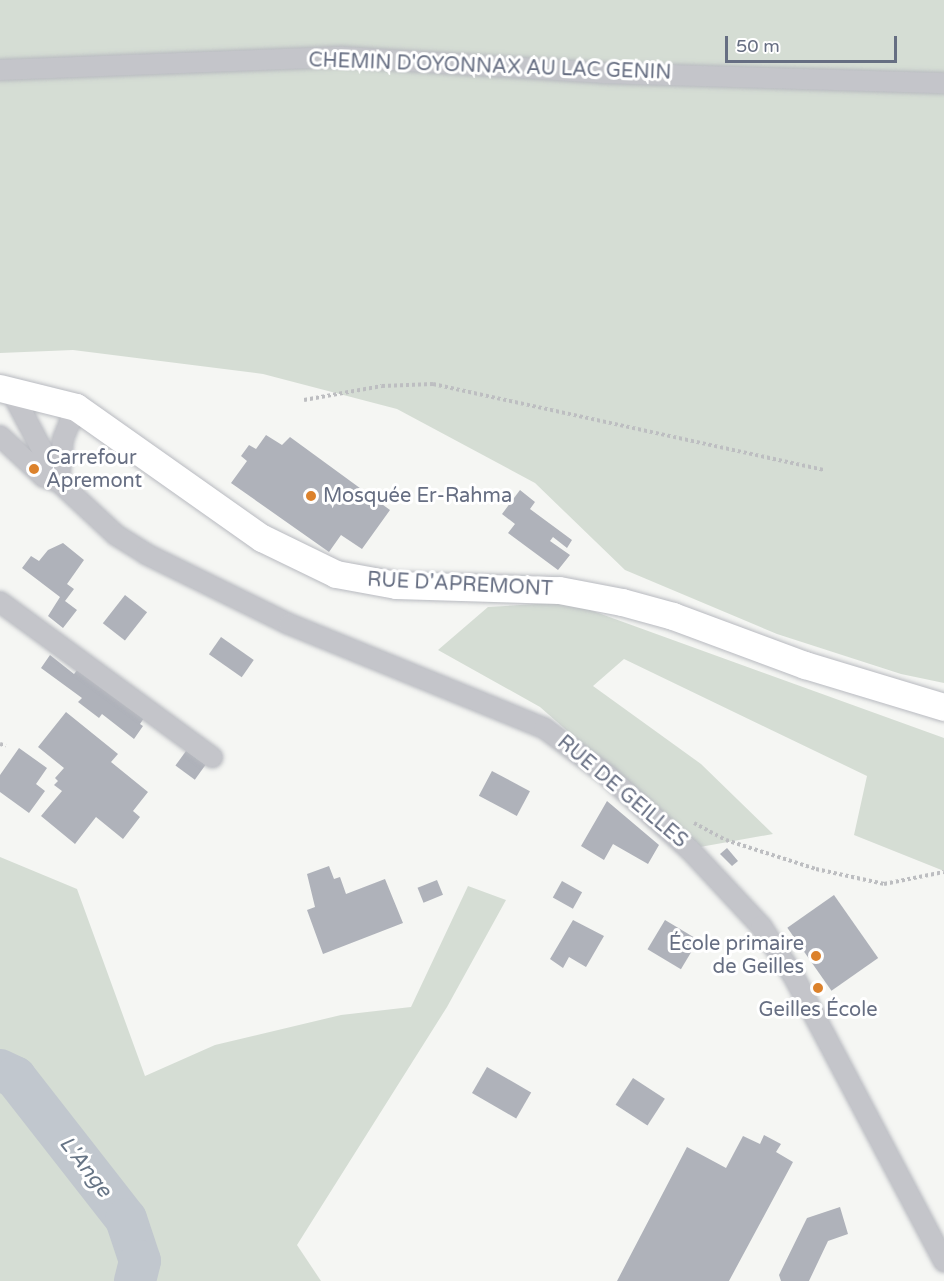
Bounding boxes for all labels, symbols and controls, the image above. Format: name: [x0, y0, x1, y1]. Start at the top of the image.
scale bar: [728, 24, 900, 62]
text: 50 m: [736, 35, 780, 57]
street label: CHEMIN D'OYONNAX AU LAC GENIN: [308, 49, 672, 85]
place label: Carrefour Apremont: [46, 446, 142, 493]
marker: Carrefour Apremont: [27, 462, 41, 476]
place label: Mosquée Er-Rahma: [323, 484, 512, 508]
marker: Mosquée Er-Rahma: [304, 489, 318, 503]
street label: RUE D'APREMONT: [367, 568, 553, 602]
street label: RUE DE GEILLES: [552, 731, 692, 853]
place label: École primaire de Geilles: [669, 933, 804, 980]
marker: École primaire de Geilles: [809, 949, 823, 963]
marker: Geilles École: [811, 981, 825, 995]
place label: Geilles École: [758, 998, 878, 1022]
water label: L'Ange: [53, 1132, 117, 1202]

